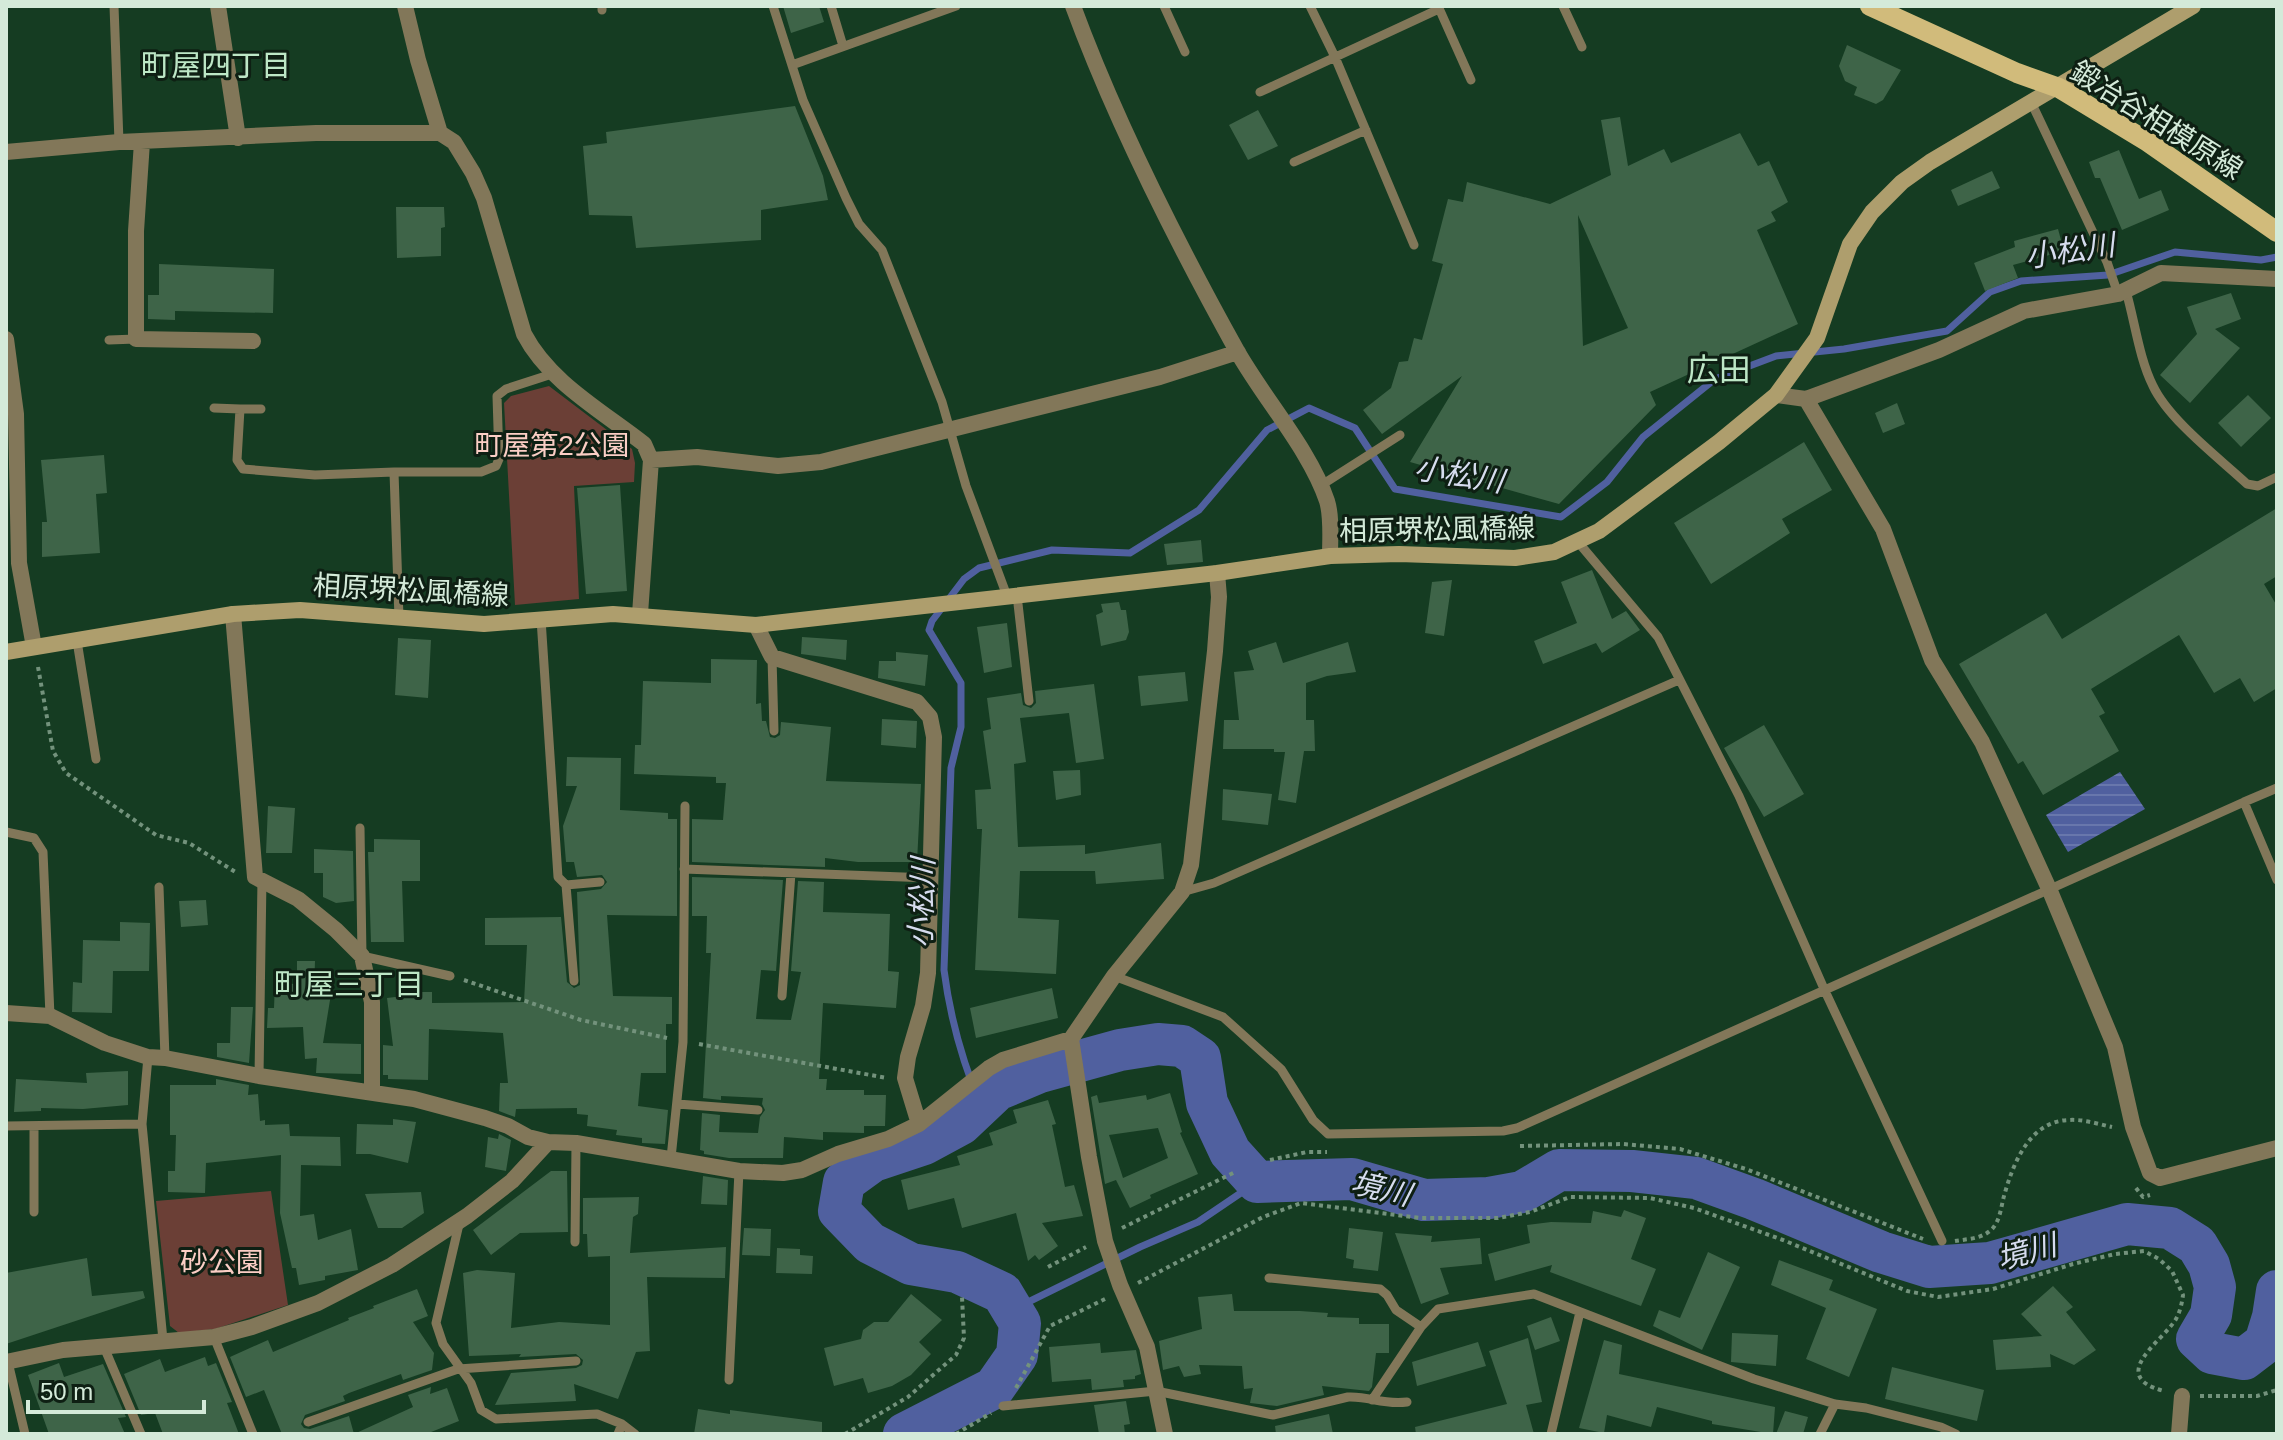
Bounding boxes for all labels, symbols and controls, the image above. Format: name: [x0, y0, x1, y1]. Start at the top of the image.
district label: 町屋四丁目: [141, 49, 291, 82]
street label: 鍛冶谷相模原線: [2065, 55, 2248, 186]
water label: 小松川: [2023, 227, 2120, 273]
district label: 広田: [1687, 352, 1751, 388]
park label: 町屋第2公園: [474, 430, 630, 461]
water label: 小松川: [1412, 451, 1509, 498]
street label: 相原堺松風橋線: [1339, 512, 1535, 547]
street label: 相原堺松風橋線: [312, 570, 510, 611]
water label: 小松川: [903, 854, 940, 949]
district label: 町屋三丁目: [274, 968, 424, 1001]
water label: 境川: [1348, 1166, 1417, 1212]
water label: 境川: [1994, 1227, 2063, 1275]
park label: 砂公園: [180, 1247, 264, 1278]
scale bar: [28, 1364, 204, 1414]
text: 50 m: [40, 1378, 93, 1405]

